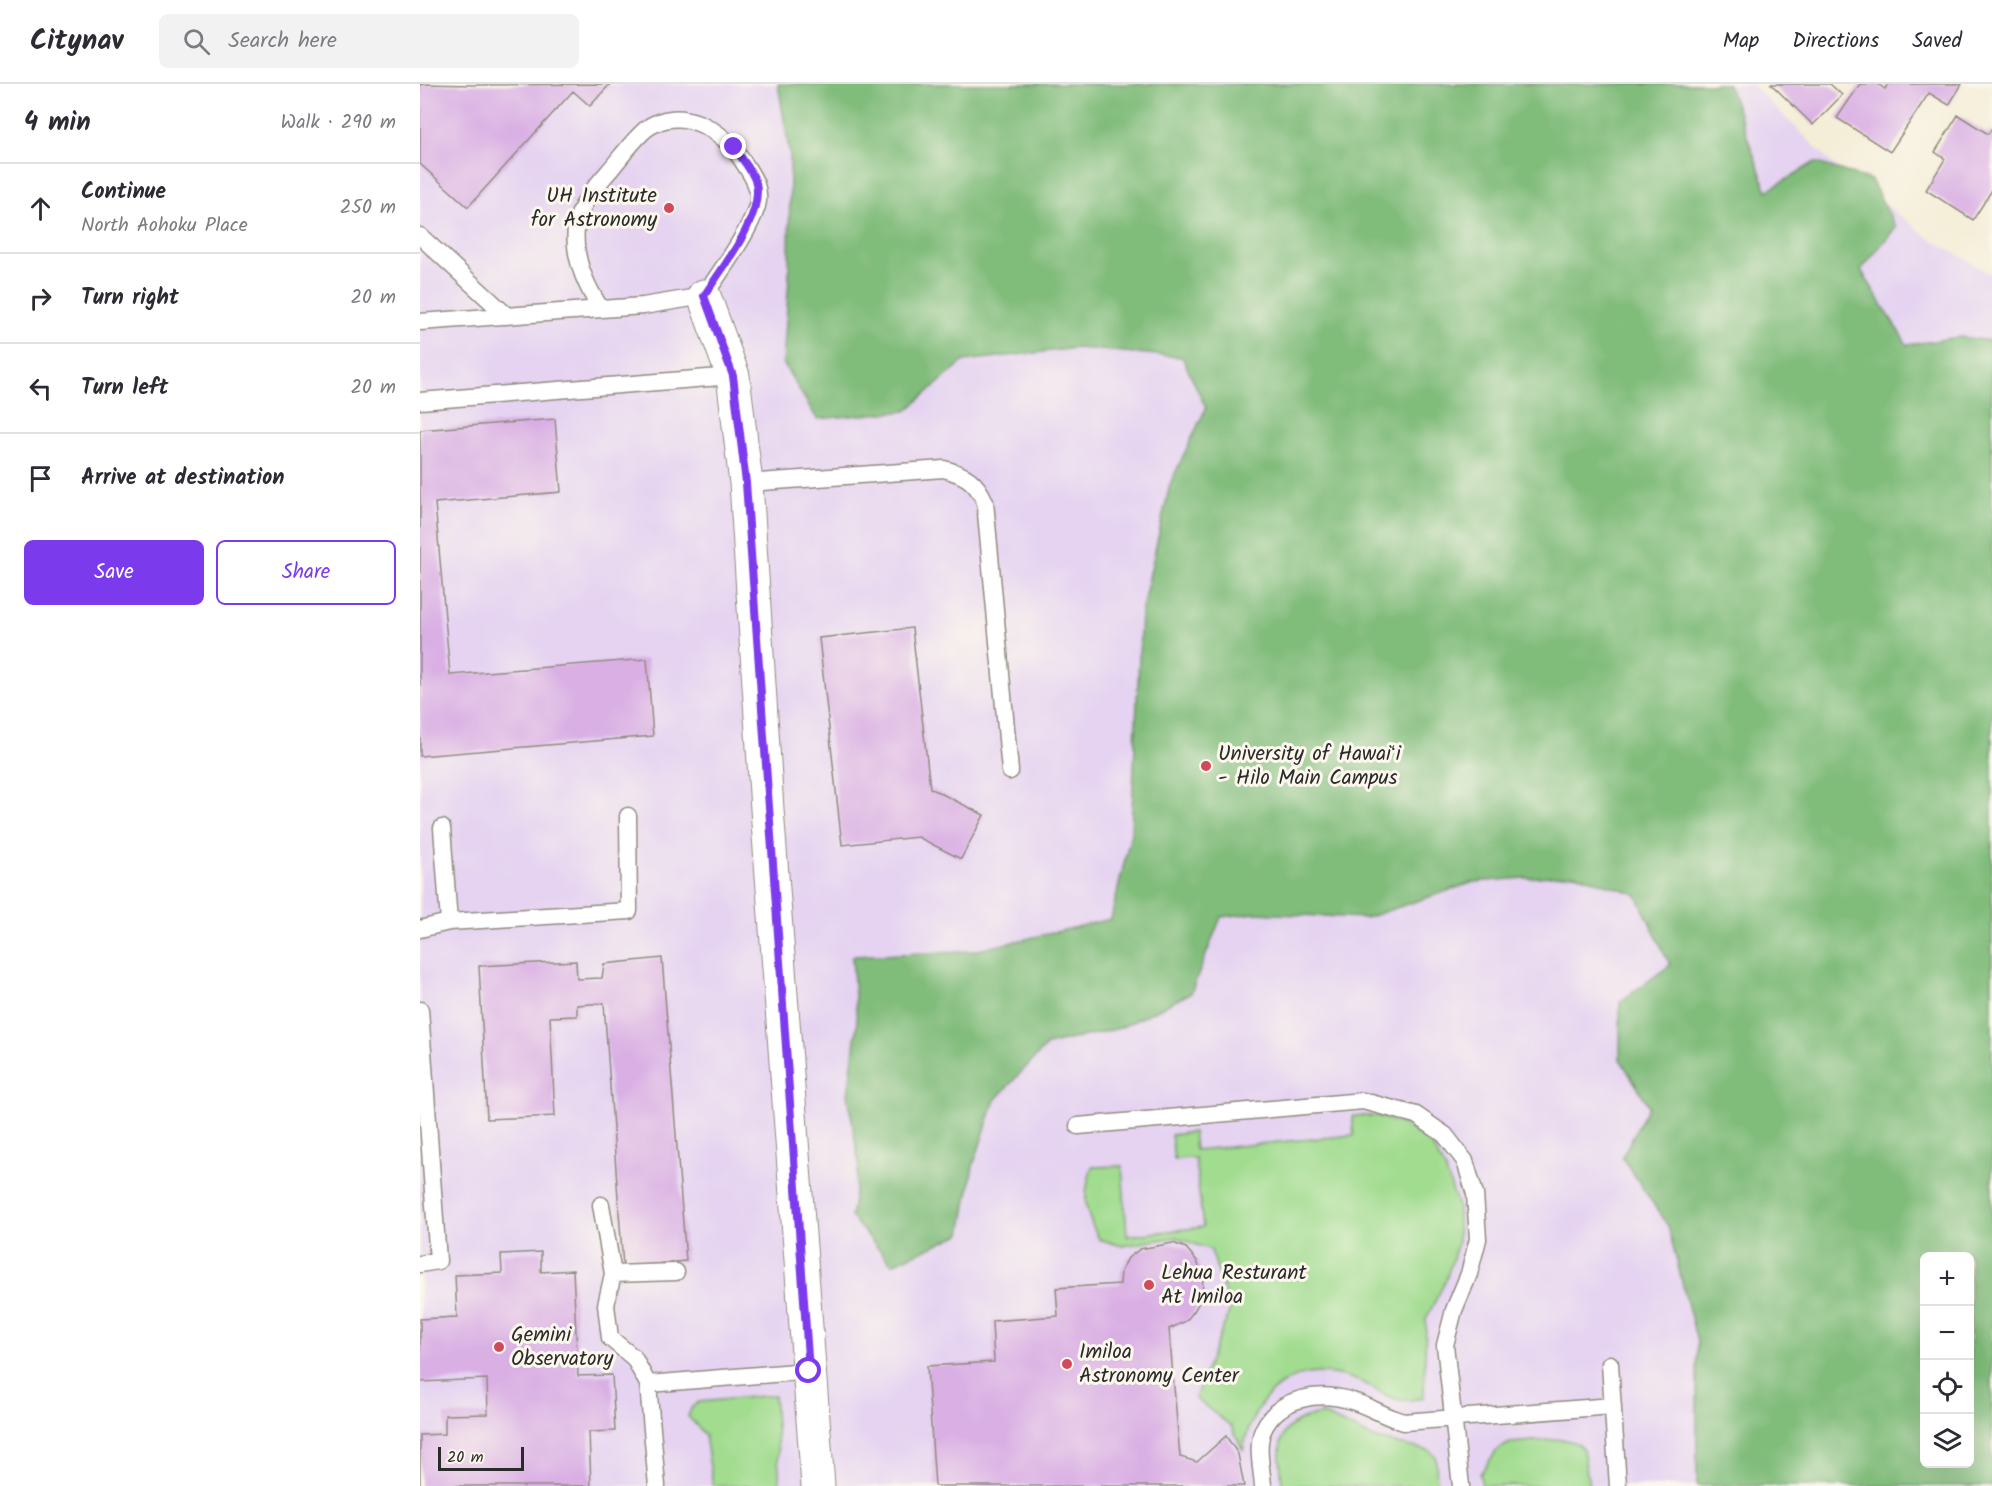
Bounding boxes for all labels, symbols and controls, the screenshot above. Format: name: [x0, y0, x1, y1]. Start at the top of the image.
search box: [159, 14, 579, 68]
text: Citynav: [30, 19, 123, 64]
text: Search here: [228, 24, 337, 59]
icon: search: [180, 25, 213, 58]
text: Map: [1723, 25, 1759, 58]
text: Directions: [1792, 25, 1879, 58]
text: Saved: [1912, 25, 1962, 58]
text: 4 min: [24, 102, 91, 144]
text: Walk · 290 m: [281, 107, 396, 139]
route end: [720, 133, 746, 159]
text: Continue: [81, 175, 166, 210]
place label: UH Institute for Astronomy: [531, 180, 658, 237]
icon: ahead: [24, 192, 57, 225]
text: 250 m: [340, 192, 396, 224]
marker: UH Institute for Astronomy: [662, 201, 676, 215]
text: North Aohoku Place: [81, 210, 248, 242]
text: Turn right: [81, 281, 179, 316]
icon: right: [24, 282, 57, 315]
text: 20 m: [350, 282, 396, 314]
text: Turn left: [81, 371, 168, 406]
icon: left: [24, 372, 57, 405]
text: 20 m: [350, 372, 396, 404]
text: Arrive at destination: [81, 461, 284, 496]
icon: arrive: [24, 462, 57, 495]
button: Save: [24, 540, 204, 605]
button: Share: [216, 540, 396, 605]
place label: University of Hawaiʻi - Hilo Main Campus: [1218, 738, 1402, 795]
marker: University of Hawaiʻi - Hilo Main Campus: [1199, 759, 1213, 773]
map controls: [1920, 1252, 1974, 1468]
button: +: [1920, 1252, 1974, 1306]
place label: Lehua Resturant At Imiloa: [1161, 1257, 1307, 1314]
marker: Lehua Resturant At Imiloa: [1142, 1278, 1156, 1292]
button: −: [1920, 1306, 1974, 1360]
place label: Gemini Observatory: [511, 1319, 614, 1376]
place label: Imiloa Astronomy Center: [1079, 1336, 1240, 1393]
marker: Gemini Observatory: [492, 1340, 506, 1354]
route start: [795, 1357, 821, 1383]
marker: Imiloa Astronomy Center: [1060, 1357, 1074, 1371]
button: locate: [1920, 1360, 1974, 1414]
button: layers: [1920, 1414, 1974, 1468]
scale bar: [438, 1444, 524, 1472]
text: 20 m: [447, 1445, 483, 1470]

